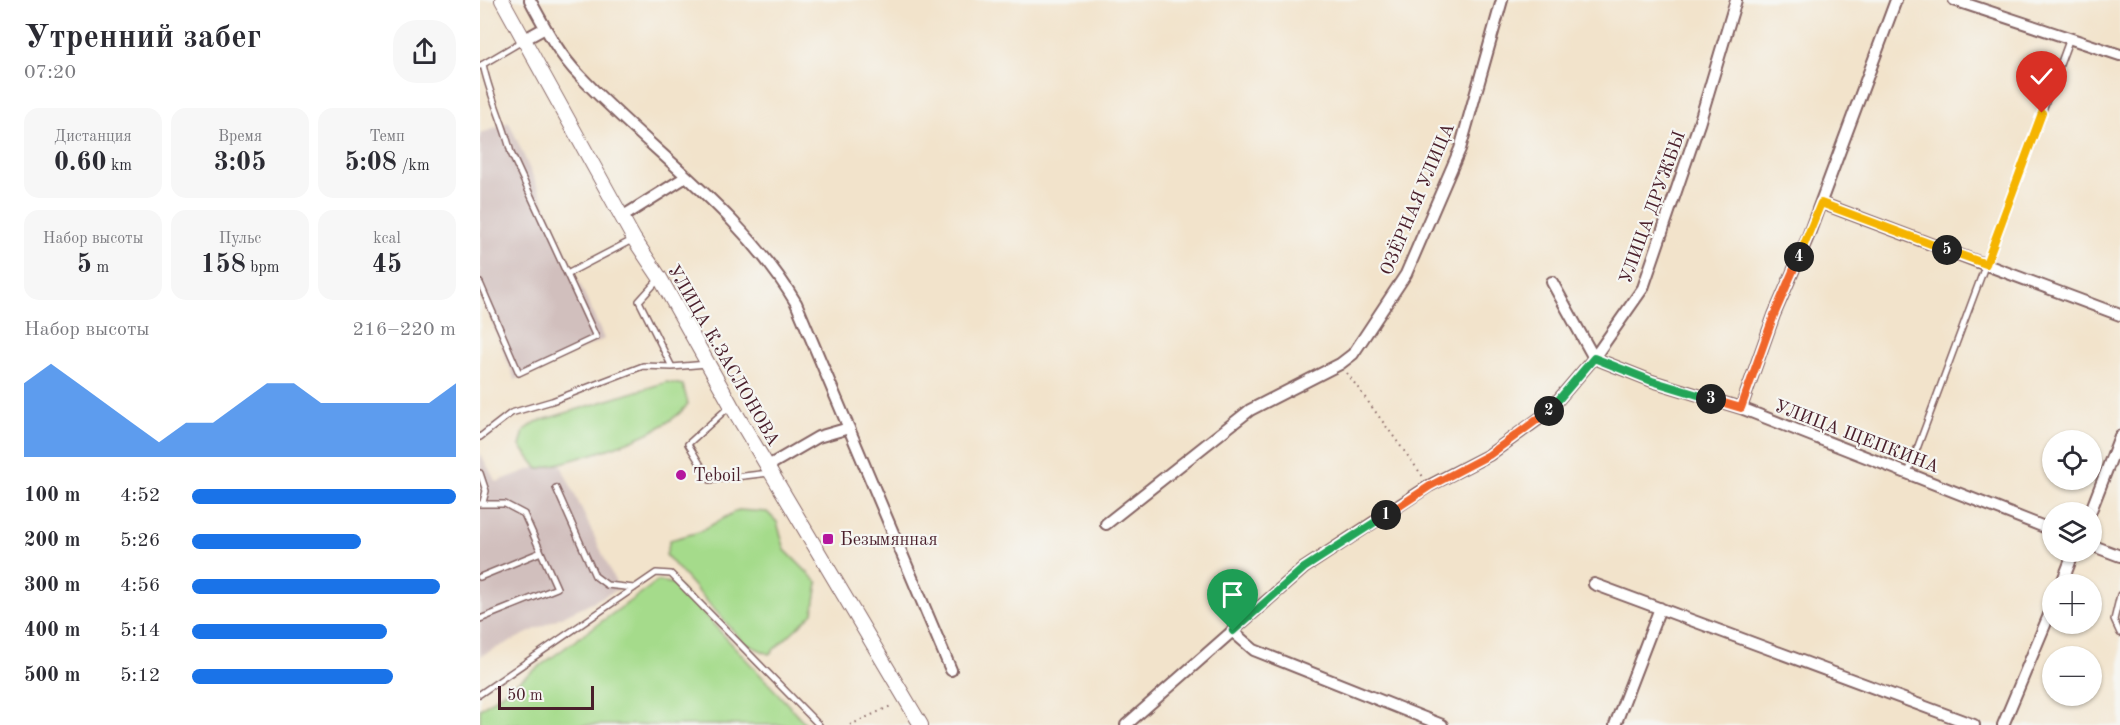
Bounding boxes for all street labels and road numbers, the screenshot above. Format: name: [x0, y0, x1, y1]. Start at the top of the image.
street label: ОЗЁРНАЯ УЛИЦА: [1375, 119, 1458, 278]
street label: УЛИЦА ДРУЖБЫ: [1617, 128, 1689, 286]
street label: УЛИЦА К.ЗАСЛОНОВА: [664, 262, 783, 449]
street label: УЛИЦА ЩЕПКИНА: [1772, 397, 1942, 477]

